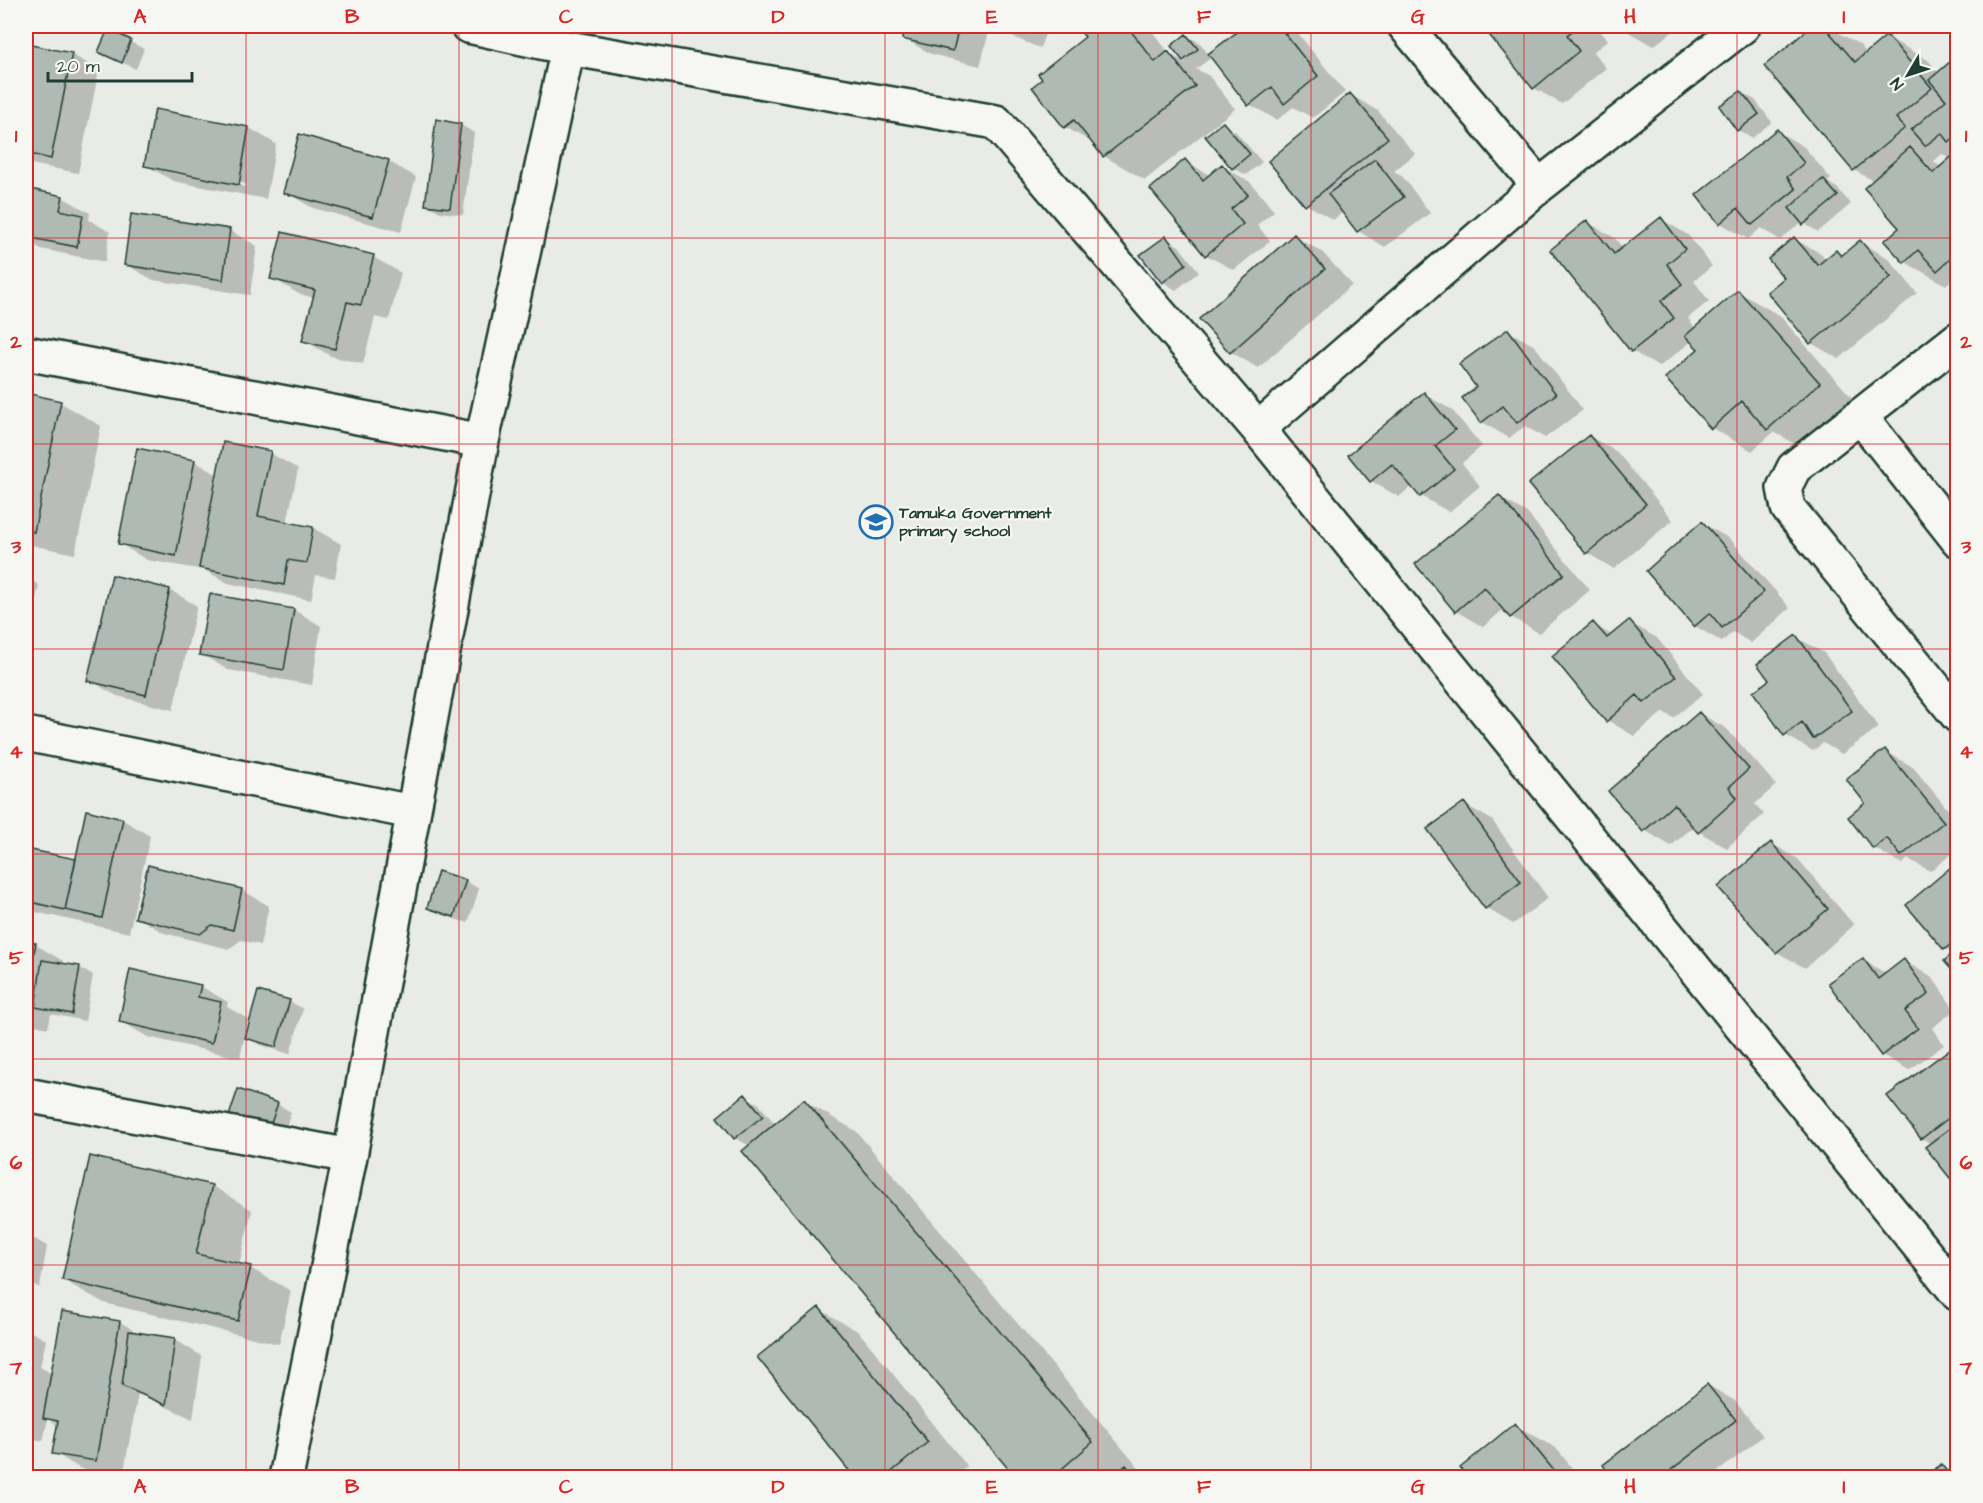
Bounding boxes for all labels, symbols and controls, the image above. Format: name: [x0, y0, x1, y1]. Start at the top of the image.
text: A: [134, 3, 147, 31]
text: B: [345, 3, 360, 31]
text: C: [559, 3, 574, 31]
text: D: [772, 3, 785, 31]
text: E: [986, 3, 998, 31]
text: F: [1197, 3, 1212, 31]
text: G: [1411, 3, 1425, 31]
text: H: [1624, 3, 1636, 31]
text: I: [1842, 3, 1846, 31]
scale bar: [48, 45, 192, 83]
north arrow: [1878, 45, 1938, 105]
text: 20 m: [57, 54, 100, 79]
text: N: [1885, 73, 1909, 95]
text: 1: [15, 122, 18, 150]
text: 1: [1965, 122, 1968, 150]
text: 2: [9, 328, 22, 356]
text: 2: [1959, 328, 1972, 356]
place label: Tamuka Government primary school: [898, 502, 1052, 543]
school or university icon: Tamuka Government primary school: [858, 504, 894, 540]
text: 3: [10, 533, 22, 561]
text: 3: [1960, 533, 1972, 561]
text: 4: [9, 738, 23, 766]
text: 4: [1959, 738, 1973, 766]
text: 5: [9, 944, 24, 972]
text: 5: [1959, 944, 1974, 972]
text: 6: [10, 1149, 23, 1177]
text: 6: [1960, 1149, 1973, 1177]
text: 7: [9, 1354, 23, 1382]
text: 7: [1959, 1354, 1973, 1382]
text: A: [134, 1473, 147, 1501]
text: B: [345, 1473, 360, 1501]
text: C: [559, 1473, 574, 1501]
text: D: [772, 1473, 785, 1501]
text: E: [986, 1473, 998, 1501]
text: F: [1197, 1473, 1212, 1501]
text: G: [1411, 1473, 1425, 1501]
text: H: [1624, 1473, 1636, 1501]
text: I: [1842, 1473, 1846, 1501]

